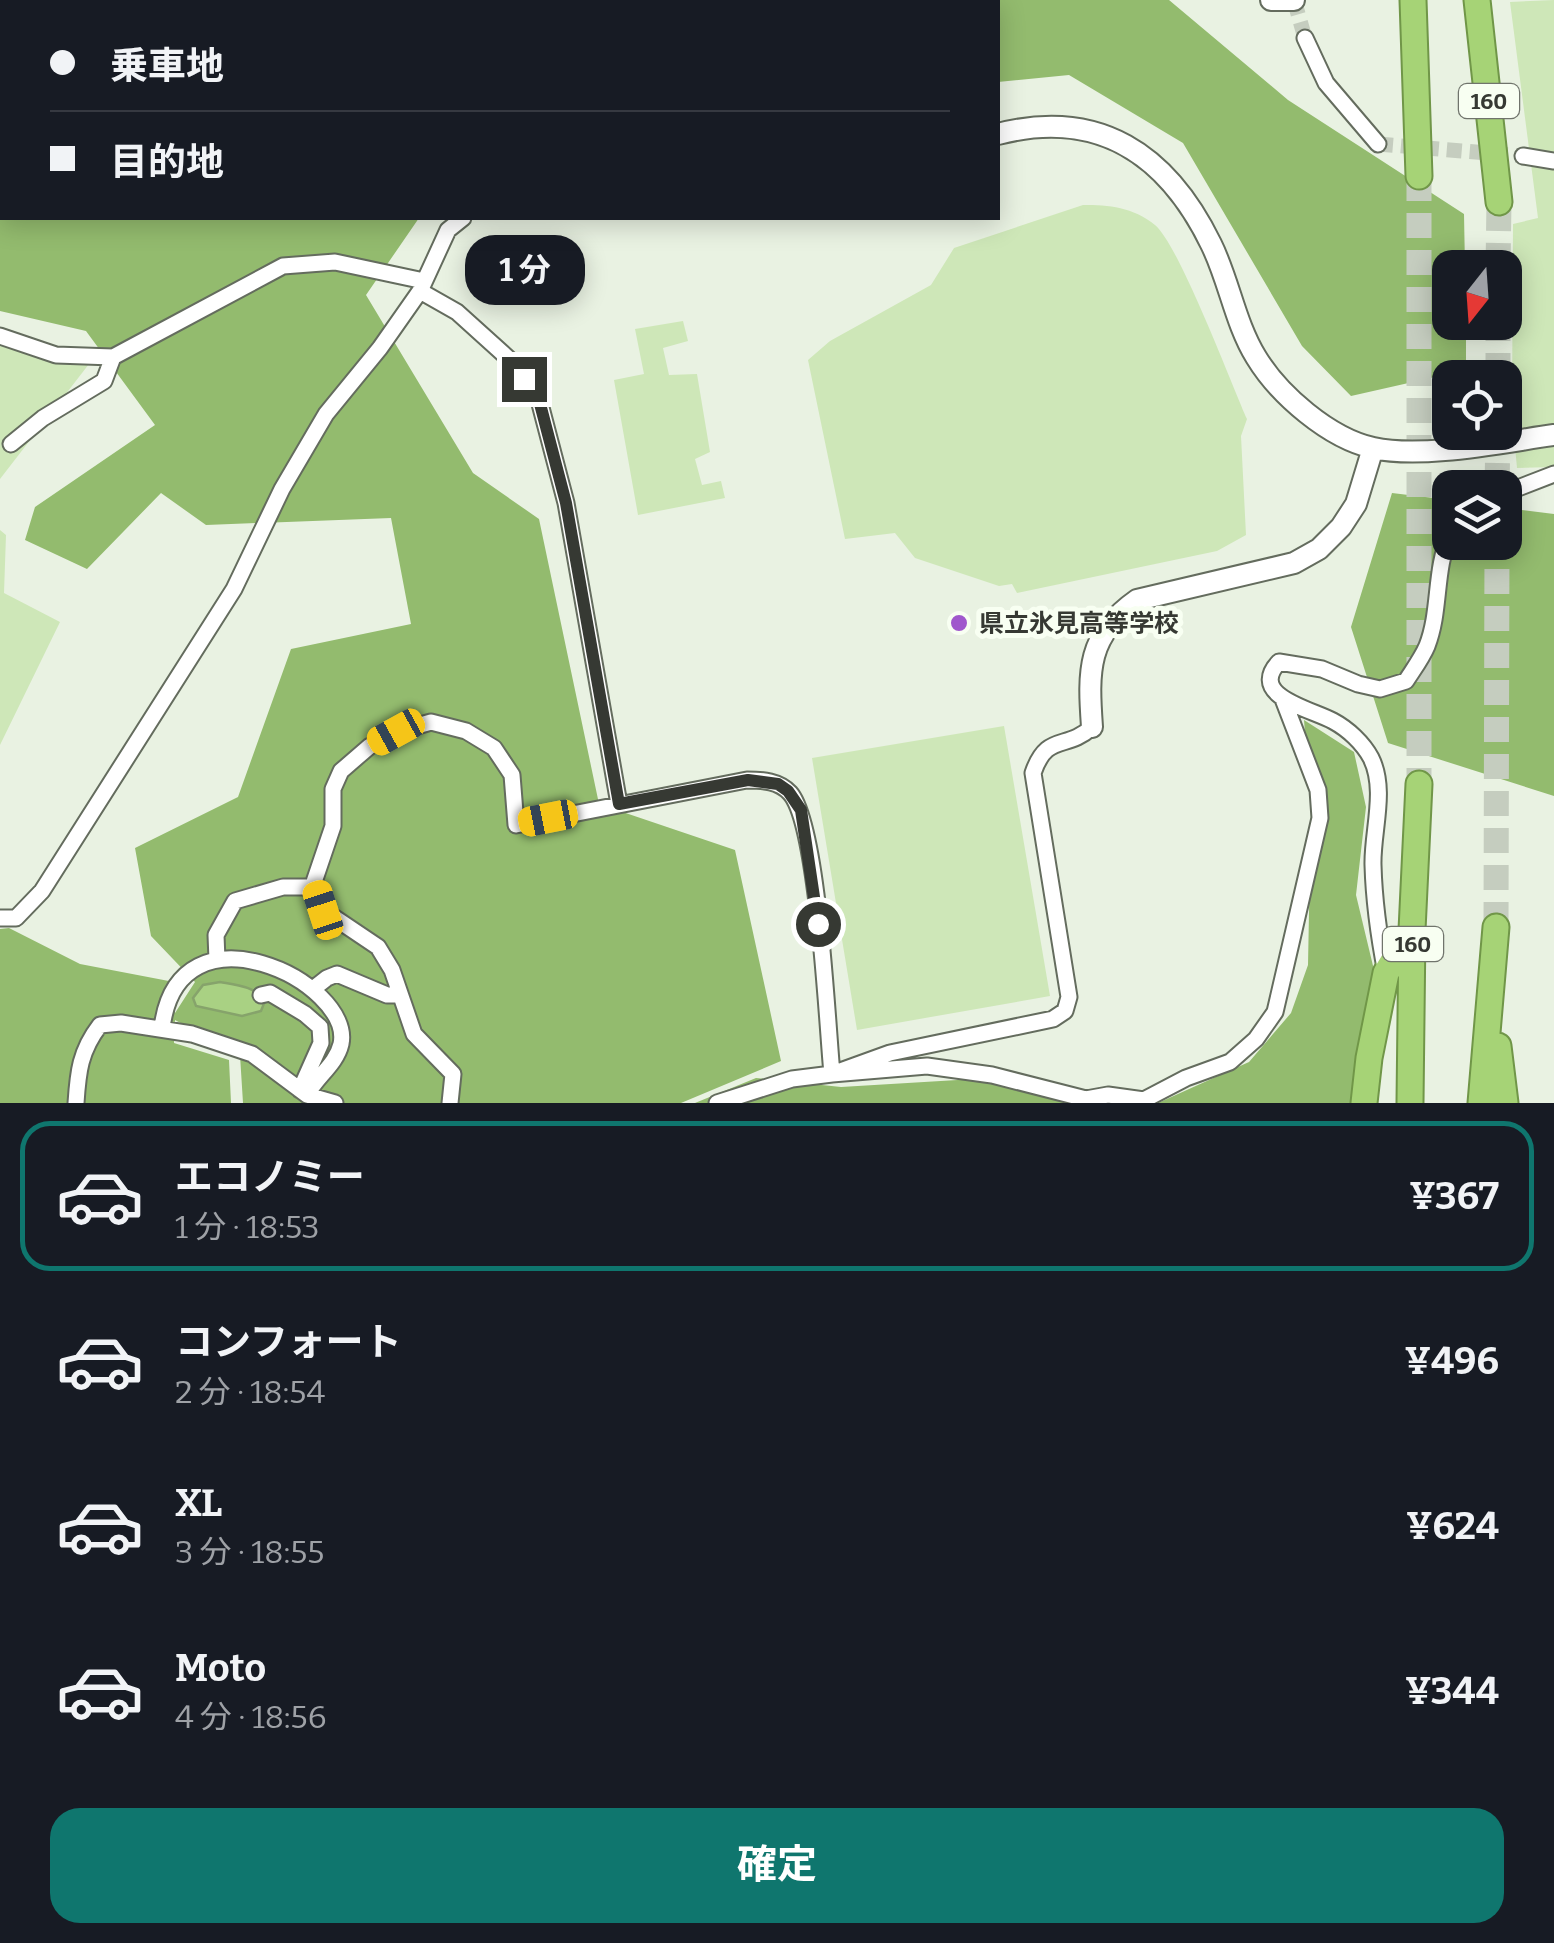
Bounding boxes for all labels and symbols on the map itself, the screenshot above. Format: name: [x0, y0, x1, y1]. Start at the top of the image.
road number: 160: [1459, 84, 1519, 118]
callout: 1 分: [464, 234, 584, 304]
north arrow: [1432, 250, 1522, 340]
route end: [502, 357, 547, 402]
place label: 県立氷見高等学校: [979, 609, 1179, 639]
marker: 県立氷見高等学校: [948, 612, 970, 634]
car: [362, 704, 430, 760]
car: [516, 798, 580, 838]
car: [299, 877, 347, 943]
route start: [796, 902, 841, 947]
road number: 160: [1383, 927, 1443, 961]

